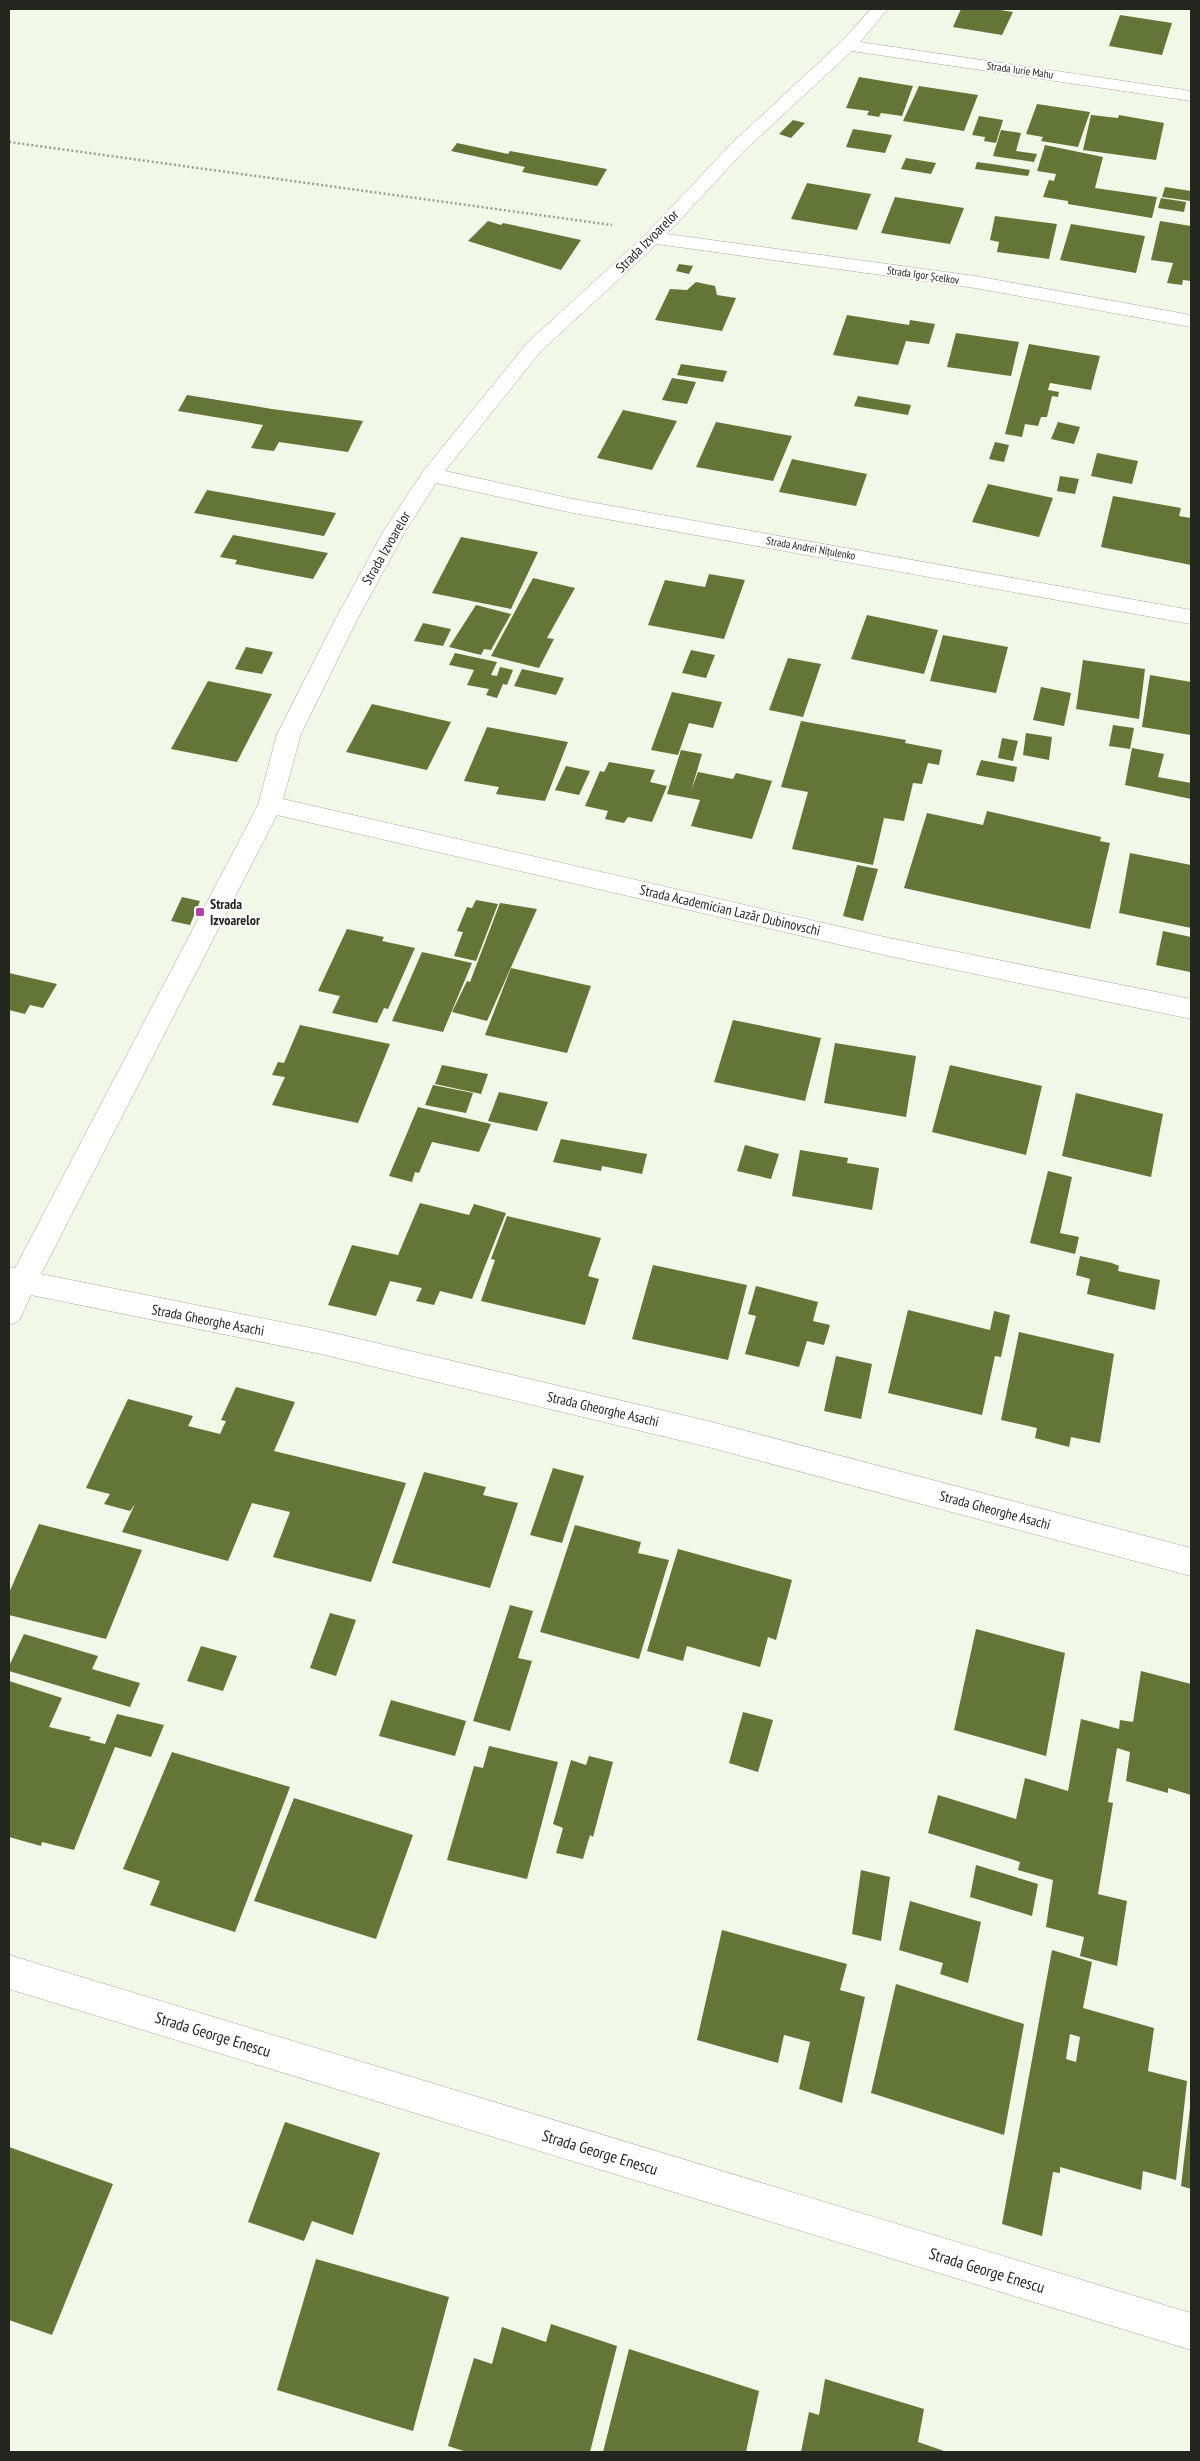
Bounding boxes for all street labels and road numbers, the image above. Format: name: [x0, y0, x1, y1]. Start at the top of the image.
street label: Strada Iurie Mahu: [986, 58, 1055, 82]
street label: Strada Izvoarelor: [612, 206, 682, 276]
street label: Strada Igor Șсelkov: [886, 263, 961, 287]
street label: Strada Izvoarelor: [358, 508, 414, 588]
street label: Strada Andrei Nițulenko: [765, 533, 857, 563]
street label: Strada Academician Lazăr Dubinovschi: [638, 880, 822, 940]
street label: Strada Gheorghe Asachi: [150, 1300, 266, 1340]
street label: Strada Gheorghe Asachi: [545, 1387, 661, 1431]
street label: Strada Gheorghe Asachi: [937, 1487, 1053, 1533]
street label: Strada George Enescu: [153, 2007, 273, 2061]
street label: Strada George Enescu: [540, 2125, 660, 2179]
street label: Strada George Enescu: [927, 2243, 1047, 2297]

